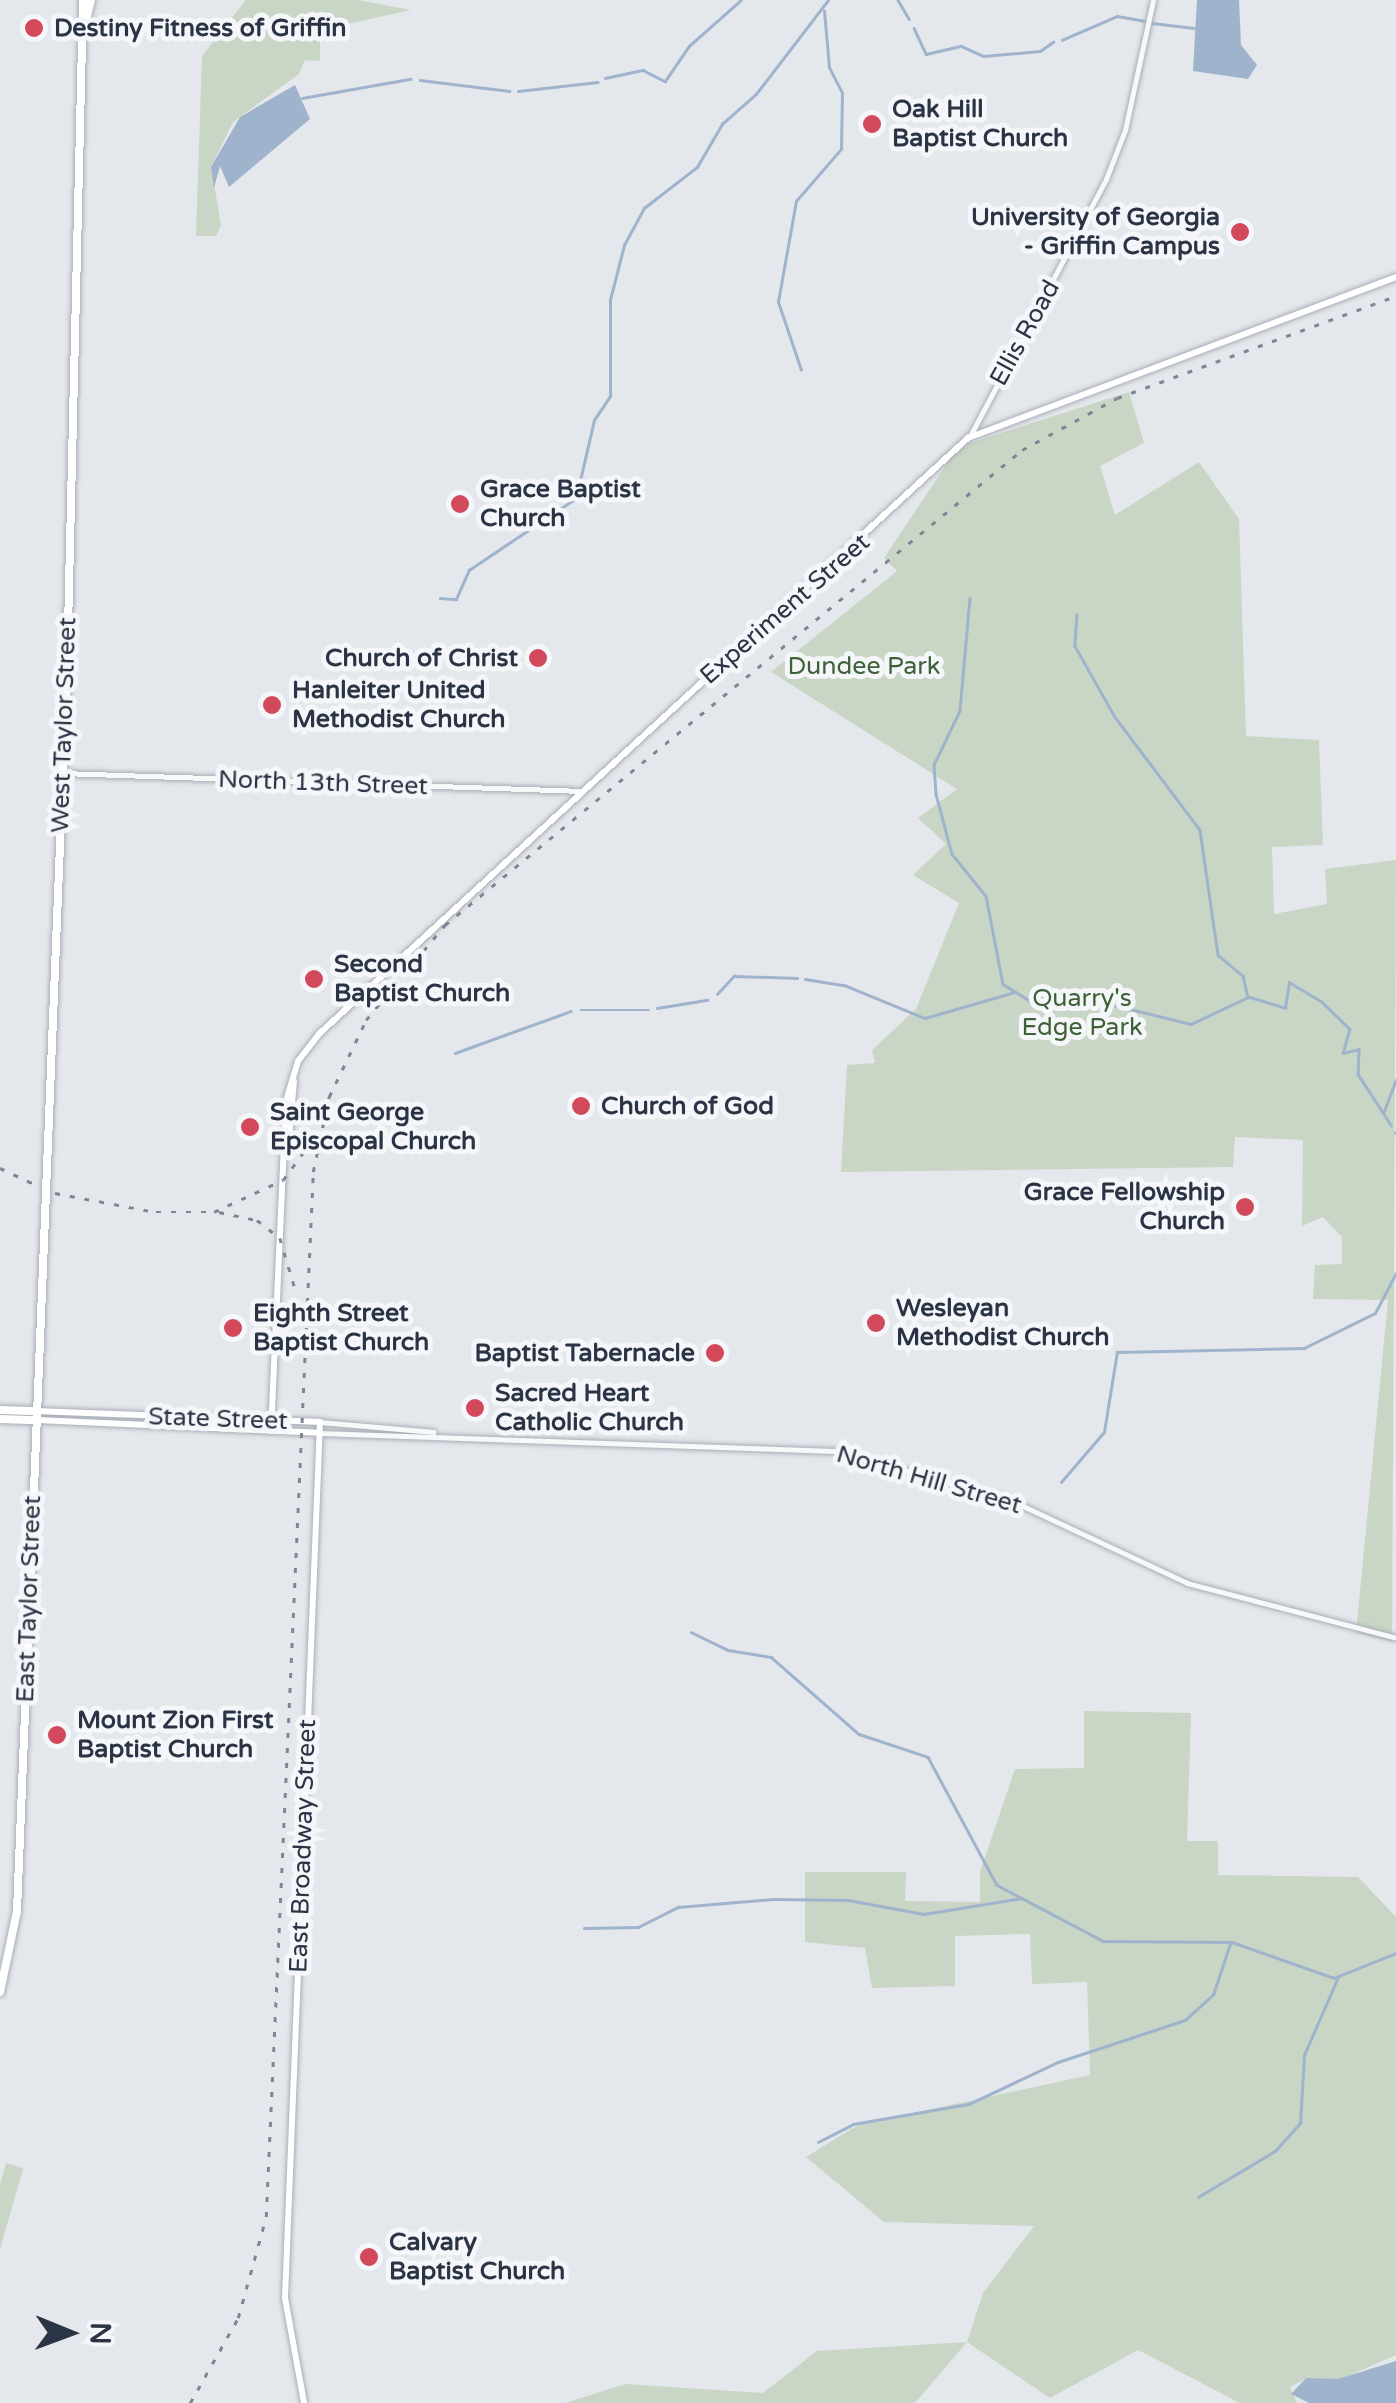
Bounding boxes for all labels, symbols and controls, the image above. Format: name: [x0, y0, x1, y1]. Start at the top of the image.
place label: Destiny Fitness of Griffin: [54, 13, 346, 43]
marker: Destiny Fitness of Griffin: [23, 17, 45, 39]
place label: Oak Hill Baptist Church: [892, 95, 1068, 154]
marker: Oak Hill Baptist Church: [861, 113, 883, 135]
place label: University of Georgia - Griffin Campus: [971, 203, 1220, 262]
marker: University of Georgia - Griffin Campus: [1229, 221, 1251, 243]
street label: Ellis Road: [984, 275, 1066, 391]
place label: Grace Baptist Church: [480, 475, 641, 534]
marker: Grace Baptist Church: [449, 493, 471, 515]
street label: Experiment Street: [694, 527, 876, 691]
street label: West Taylor Street: [45, 617, 83, 833]
place label: Church of Christ: [325, 643, 518, 673]
marker: Church of Christ: [527, 647, 549, 669]
park label: Dundee Park: [788, 651, 940, 681]
place label: Hanleiter United Methodist Church: [292, 676, 505, 735]
marker: Hanleiter United Methodist Church: [261, 694, 283, 716]
street label: North 13th Street: [218, 764, 428, 802]
place label: Second Baptist Church: [334, 950, 510, 1009]
marker: Second Baptist Church: [303, 968, 325, 990]
park label: Quarry's Edge Park: [1021, 984, 1143, 1043]
place label: Church of God: [601, 1091, 774, 1121]
marker: Church of God: [570, 1095, 592, 1117]
place label: Saint George Episcopal Church: [270, 1098, 476, 1157]
marker: Saint George Episcopal Church: [239, 1116, 261, 1138]
place label: Grace Fellowship Church: [1024, 1178, 1225, 1237]
marker: Grace Fellowship Church: [1234, 1196, 1256, 1218]
place label: Wesleyan Methodist Church: [896, 1294, 1109, 1353]
place label: Eighth Street Baptist Church: [253, 1299, 429, 1358]
marker: Wesleyan Methodist Church: [865, 1312, 887, 1334]
marker: Eighth Street Baptist Church: [222, 1317, 244, 1339]
place label: Baptist Tabernacle: [474, 1338, 695, 1368]
marker: Baptist Tabernacle: [704, 1342, 726, 1364]
place label: Sacred Heart Catholic Church: [495, 1379, 684, 1438]
marker: Sacred Heart Catholic Church: [464, 1397, 486, 1419]
street label: State Street: [148, 1402, 288, 1436]
street label: North Hill Street: [833, 1439, 1025, 1521]
street label: East Taylor Street: [10, 1495, 48, 1703]
place label: Mount Zion First Baptist Church: [77, 1706, 273, 1765]
street label: East Broadway Street: [284, 1719, 322, 1973]
marker: Mount Zion First Baptist Church: [46, 1724, 68, 1746]
place label: Calvary Baptist Church: [389, 2228, 565, 2287]
marker: Calvary Baptist Church: [358, 2246, 380, 2268]
north arrow: [20, 2283, 120, 2383]
text: N: [83, 2322, 117, 2345]

